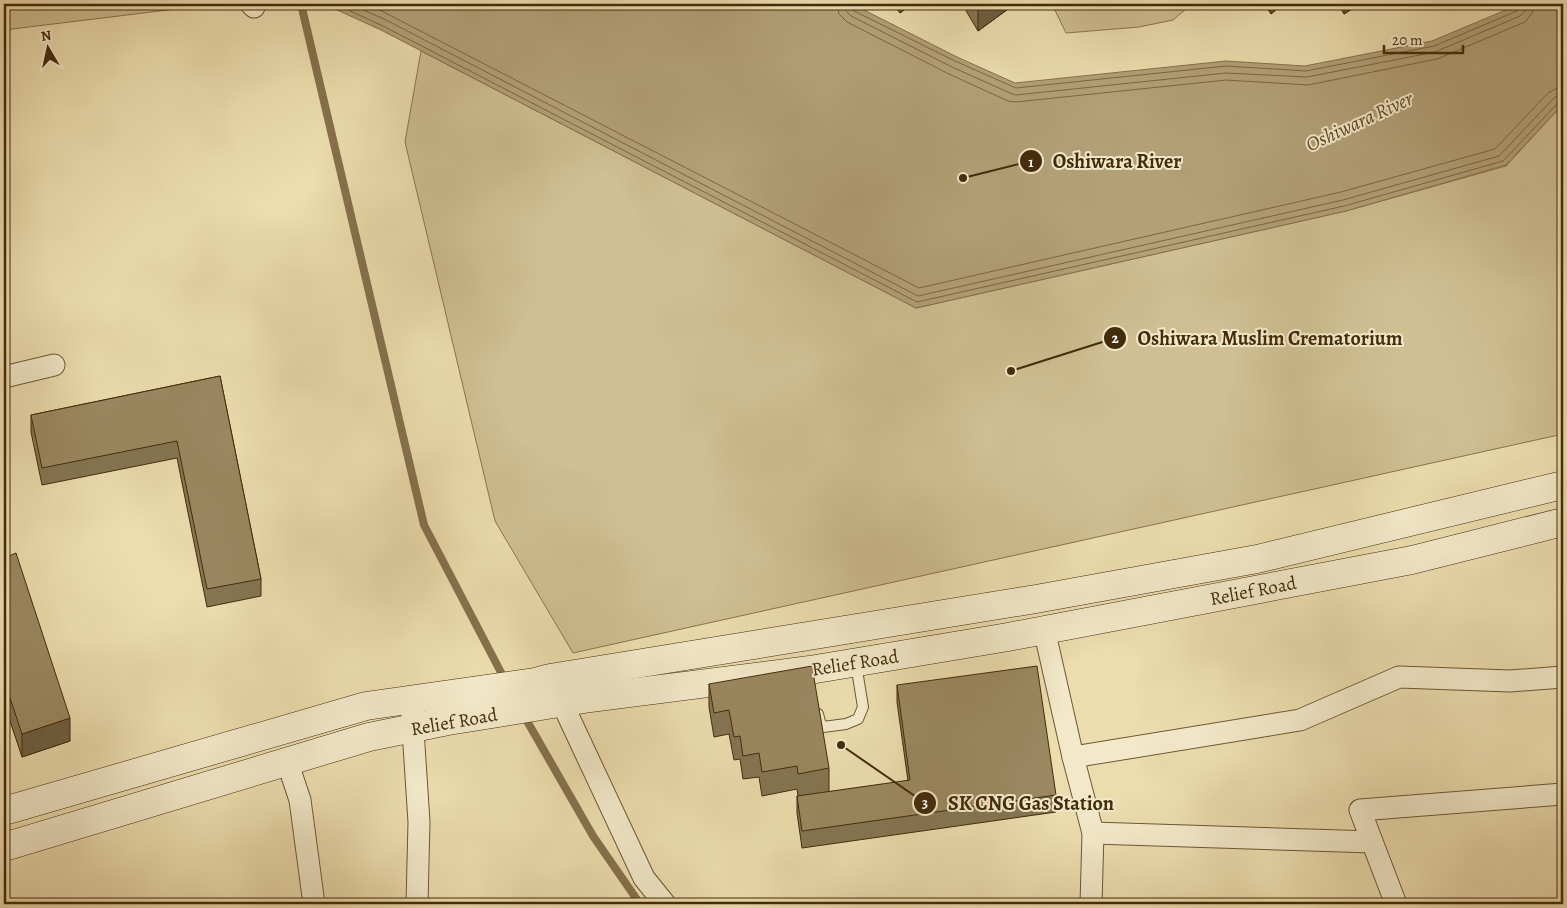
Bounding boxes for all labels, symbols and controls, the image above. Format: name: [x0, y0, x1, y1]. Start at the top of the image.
north arrow: [22, 22, 72, 72]
scale bar: [1384, 22, 1463, 54]
text: N: [40, 25, 53, 46]
text: 20 m: [1392, 30, 1423, 50]
water label: Oshiwara River: [1301, 84, 1418, 158]
callout: Oshiwara River: [1018, 144, 1192, 179]
text: Oshiwara River: [1053, 148, 1181, 175]
text: 1: [1028, 152, 1034, 172]
callout: Oshiwara Muslim Crematorium: [1103, 320, 1413, 355]
text: Oshiwara Muslim Crematorium: [1138, 325, 1403, 352]
text: 2: [1111, 328, 1119, 348]
street label: Relief Road: [1208, 570, 1299, 612]
street label: Relief Road: [810, 643, 901, 683]
street label: Relief Road: [409, 701, 500, 742]
callout: SK CNG Gas Station: [913, 785, 1124, 820]
text: SK CNG Gas Station: [948, 790, 1114, 817]
text: 3: [922, 793, 928, 813]

